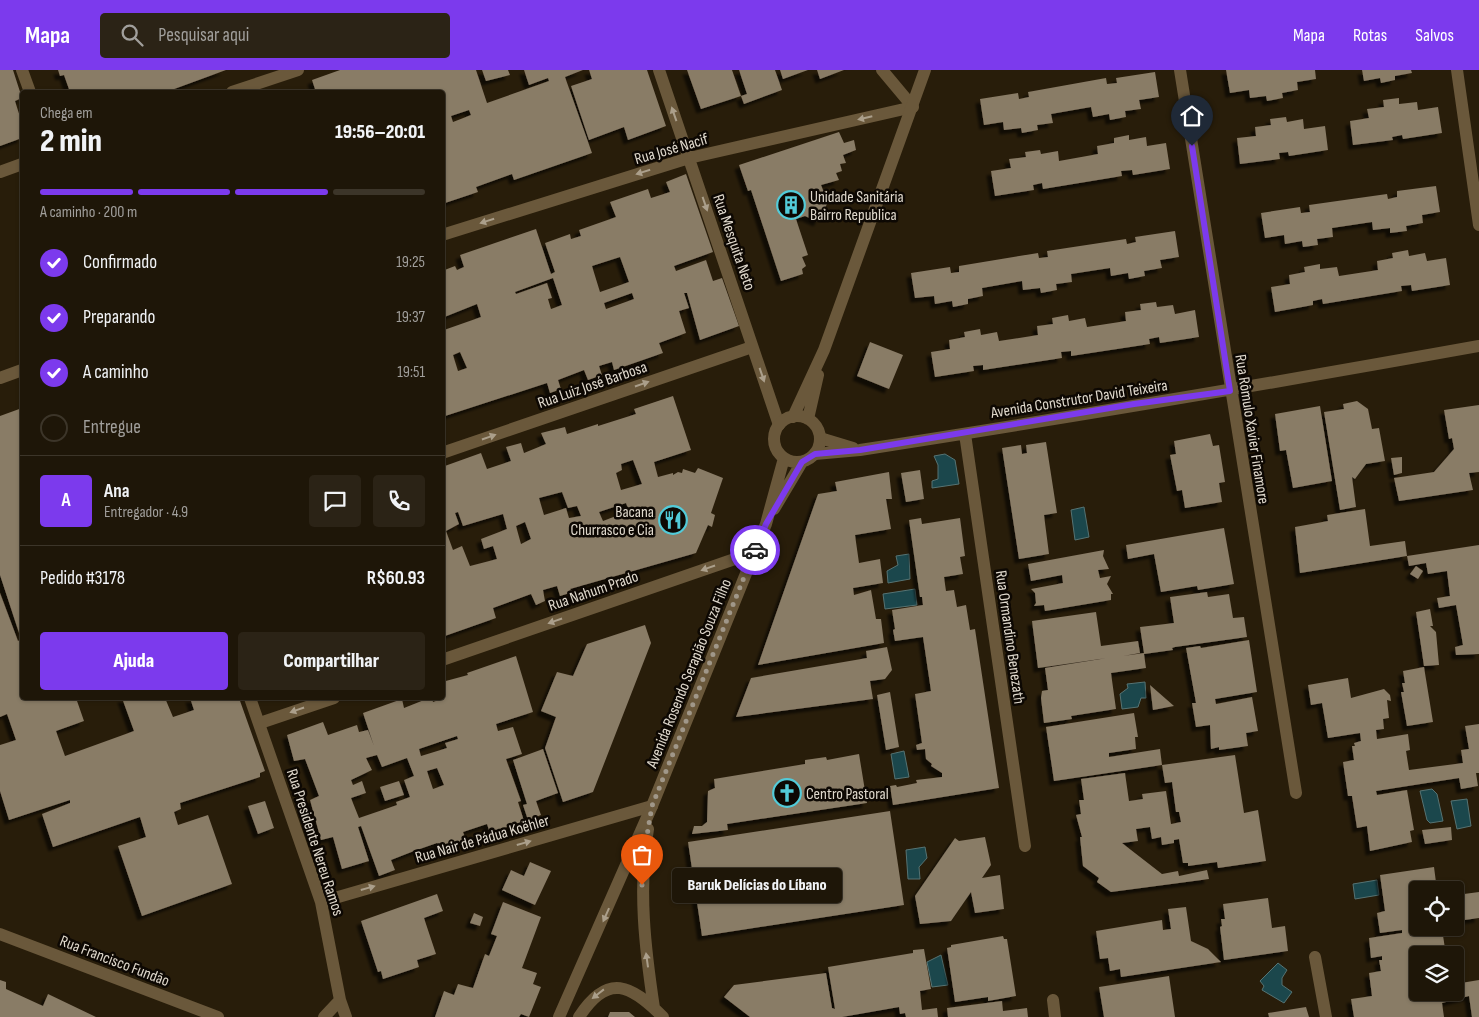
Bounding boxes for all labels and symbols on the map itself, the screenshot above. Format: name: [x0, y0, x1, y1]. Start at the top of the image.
pin: [1171, 95, 1213, 146]
one-way arrow: [670, 106, 678, 121]
one-way arrow: [858, 114, 873, 122]
street label: Rua José Nacif: [632, 130, 711, 169]
one-way arrow: [635, 169, 650, 177]
place label: Unidade Sanitária Bairro Republica: [810, 188, 904, 225]
building icon: Unidade Sanitária Bairro Republica: [776, 190, 806, 220]
street label: Rua Mesquita Neto: [708, 192, 759, 293]
one-way arrow: [701, 197, 709, 212]
one-way arrow: [480, 218, 495, 225]
street label: Rua Rômulo Xavier Finamore: [1230, 353, 1273, 505]
street label: Rua Luiz José Barbosa: [535, 358, 650, 413]
one-way arrow: [759, 367, 766, 382]
street label: Avenida Construtor David Teixeira: [989, 376, 1169, 423]
one-way arrow: [635, 380, 650, 388]
one-way arrow: [481, 433, 496, 440]
place label: Bacana Churrasco e Cia: [570, 503, 654, 540]
restaurant icon: Bacana Churrasco e Cia: [658, 505, 688, 535]
courier: [730, 525, 780, 575]
one-way arrow: [701, 564, 716, 572]
street label: Rua Nahum Prado: [546, 567, 641, 616]
street label: Rua Ormandino Benezath: [991, 569, 1028, 705]
street label: Avenida Rosendo Serapião Souza Filho: [642, 576, 736, 772]
one-way arrow: [547, 617, 562, 625]
one-way arrow: [289, 707, 304, 715]
street label: Rua Presidente Nereu Ramos: [282, 767, 347, 919]
church icon: Centro Pastoral: [772, 778, 802, 808]
place label: Centro Pastoral: [806, 785, 889, 804]
street label: Rua Nair de Pádua Koëhler: [413, 811, 552, 868]
pin: [621, 834, 663, 885]
one-way arrow: [517, 839, 532, 847]
callout: Baruk Delícias do Líbano: [672, 868, 842, 902]
one-way arrow: [361, 884, 376, 892]
one-way arrow: [601, 908, 609, 922]
street label: Rua Francisco Fundão: [57, 932, 172, 991]
one-way arrow: [643, 951, 651, 967]
one-way arrow: [592, 989, 605, 1000]

